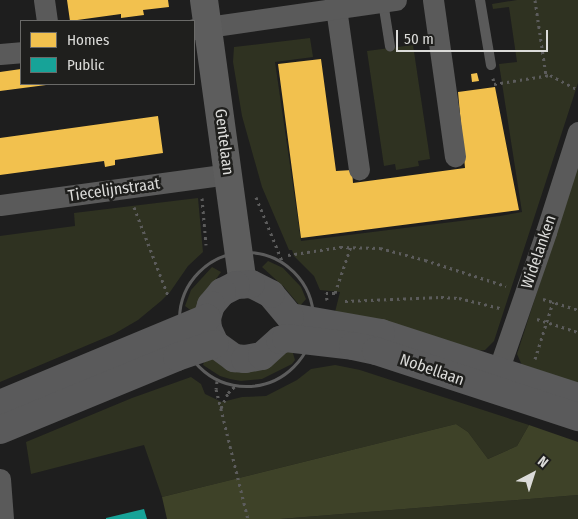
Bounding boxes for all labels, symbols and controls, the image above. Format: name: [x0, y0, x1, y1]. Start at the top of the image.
legend: [20, 20, 195, 85]
scale bar: [398, 20, 550, 52]
text: 50 m: [404, 30, 434, 48]
text: Homes: [67, 31, 109, 49]
text: Public: [67, 56, 104, 74]
street label: Gentelaan: [210, 108, 238, 176]
street label: Tiecelijnstraat: [67, 174, 161, 206]
street label: Widelanken: [517, 213, 561, 291]
street label: Nobellaan: [397, 350, 467, 390]
north arrow: [508, 449, 558, 499]
text: N: [534, 453, 552, 471]

